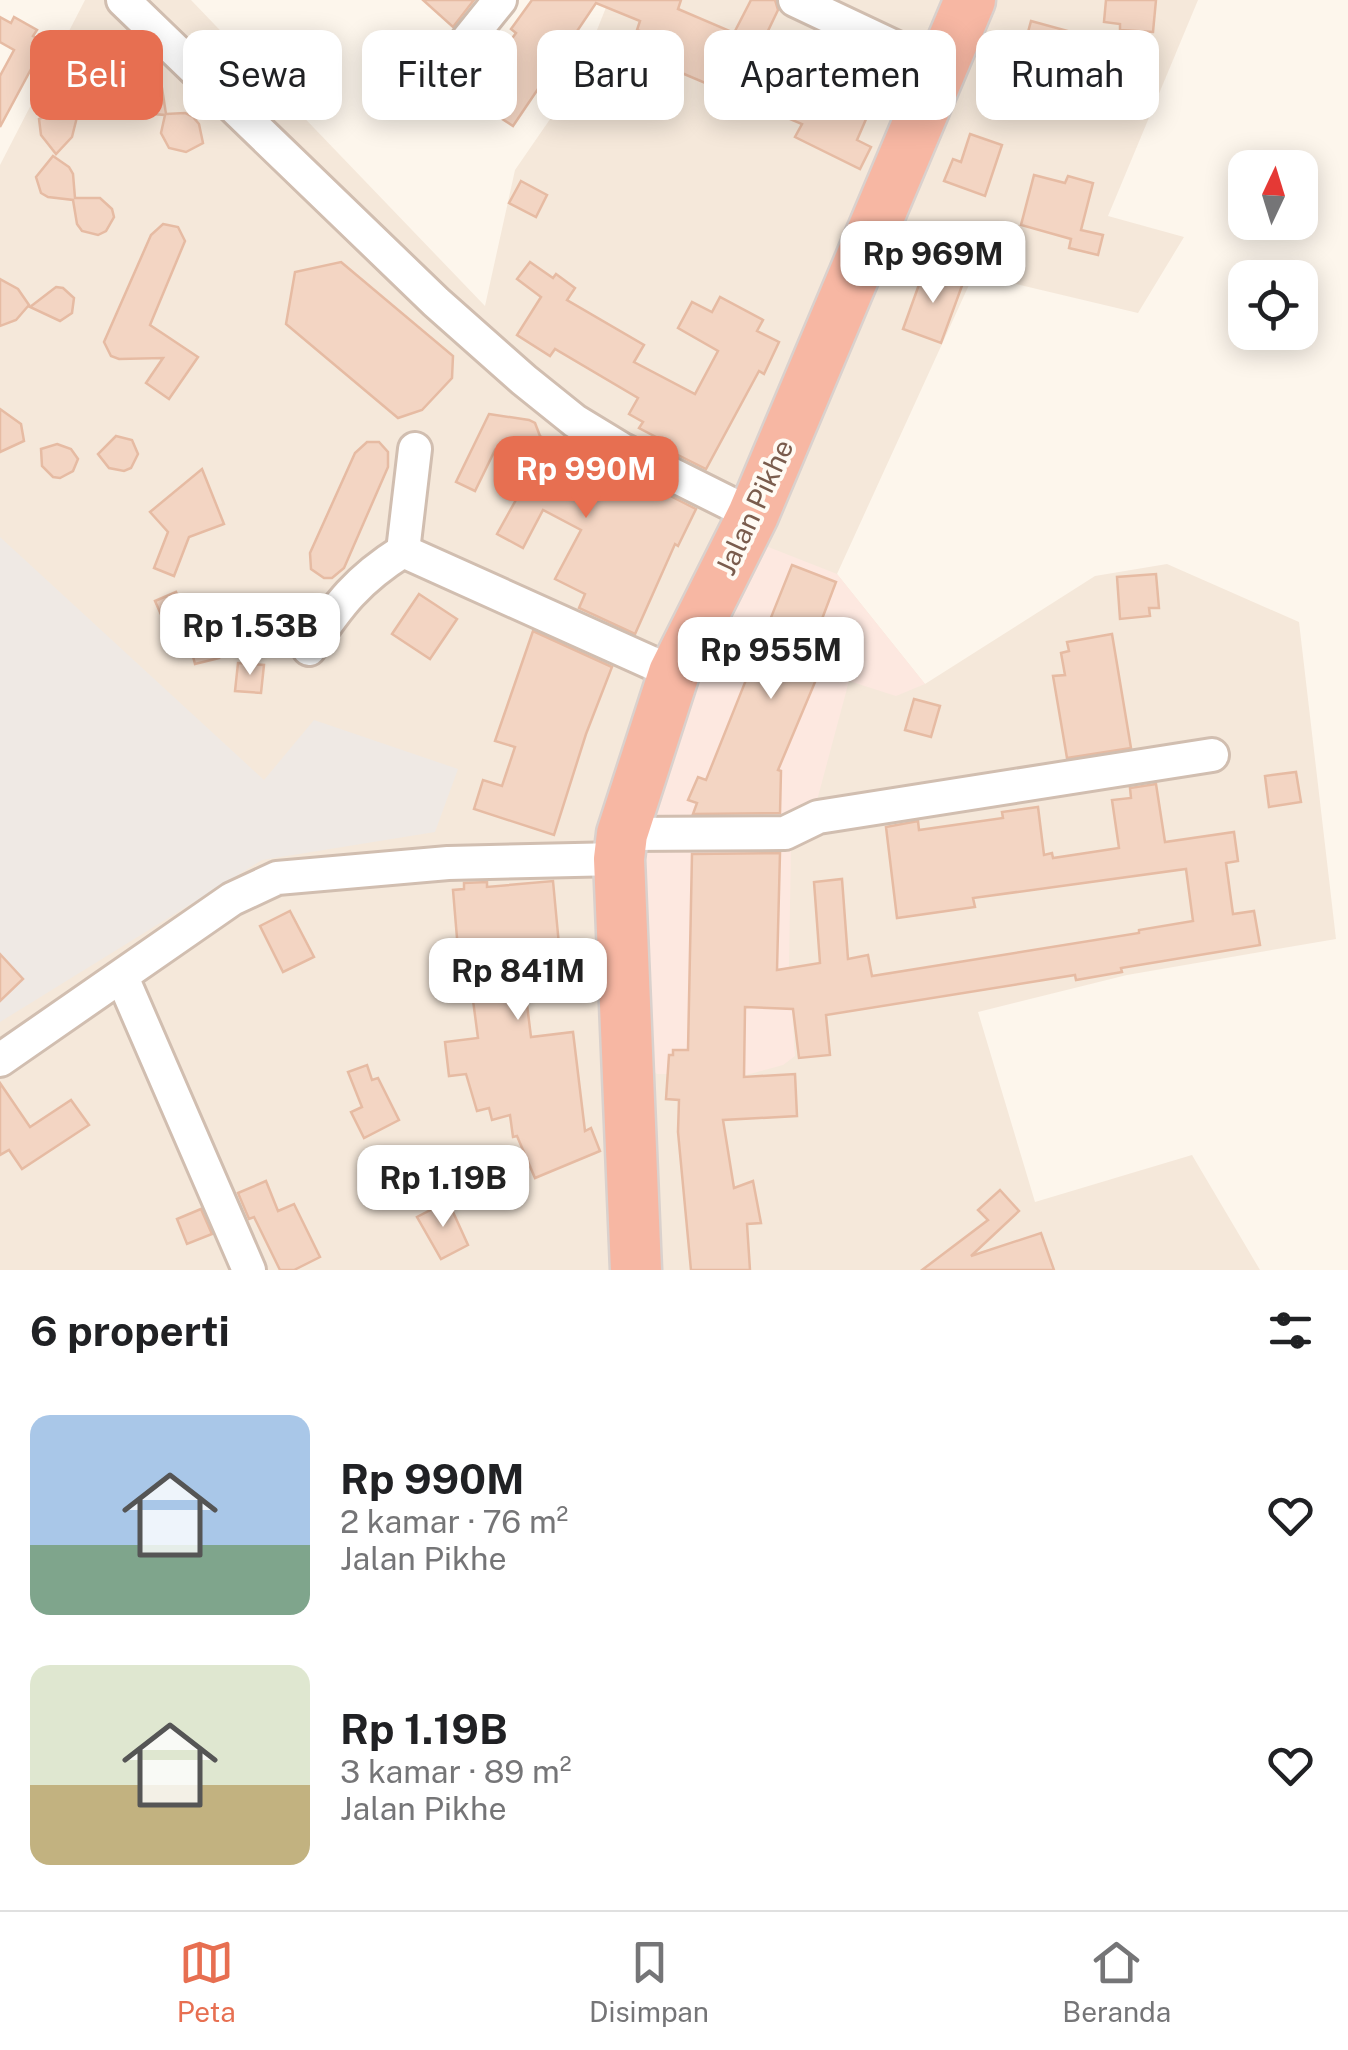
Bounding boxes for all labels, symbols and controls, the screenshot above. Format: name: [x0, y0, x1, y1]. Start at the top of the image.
chip: Beli: [30, 30, 163, 120]
chip: Sewa: [183, 30, 342, 120]
chip: Filter: [362, 30, 517, 120]
chip: Baru: [537, 30, 684, 120]
chip: Apartemen: [704, 30, 956, 120]
chip: Rumah: [976, 30, 1159, 120]
north arrow: [1228, 150, 1318, 240]
map controls: [1228, 150, 1318, 350]
pin: Rp 969M: [841, 221, 1025, 306]
text: Rp 969M: [862, 235, 1004, 272]
button: locate: [1228, 260, 1318, 350]
street label: Jalan Pikhe: [708, 434, 800, 580]
pin: Rp 990M: [494, 436, 678, 521]
text: Rp 990M: [516, 450, 656, 487]
pin: Rp 1.53B: [147, 593, 353, 678]
text: Rp 1.53B: [182, 607, 318, 644]
pin: Rp 955M: [679, 617, 863, 702]
text: Rp 955M: [700, 631, 842, 668]
pin: Rp 841M: [426, 938, 610, 1023]
text: Rp 841M: [451, 952, 585, 989]
pin: Rp 1.19B: [340, 1145, 546, 1230]
text: Rp 1.19B: [379, 1159, 507, 1196]
icon: filters: [1263, 1303, 1318, 1358]
text: 6 properti: [30, 1306, 230, 1355]
text: Rp 990M: [340, 1454, 525, 1503]
icon: home: [110, 1455, 230, 1575]
icon: heart: [1263, 1488, 1318, 1543]
text: 2 kamar · 76 m²: [340, 1503, 568, 1540]
text: Jalan Pikhe: [340, 1540, 507, 1577]
text: Rp 1.19B: [340, 1704, 508, 1753]
icon: home: [110, 1705, 230, 1825]
icon: heart: [1263, 1738, 1318, 1793]
text: 3 kamar · 89 m²: [340, 1753, 571, 1790]
text: Jalan Pikhe: [340, 1790, 507, 1827]
tab: Peta: [177, 1935, 236, 2028]
tab: Disimpan: [589, 1935, 709, 2028]
tab: Beranda: [1062, 1935, 1171, 2028]

